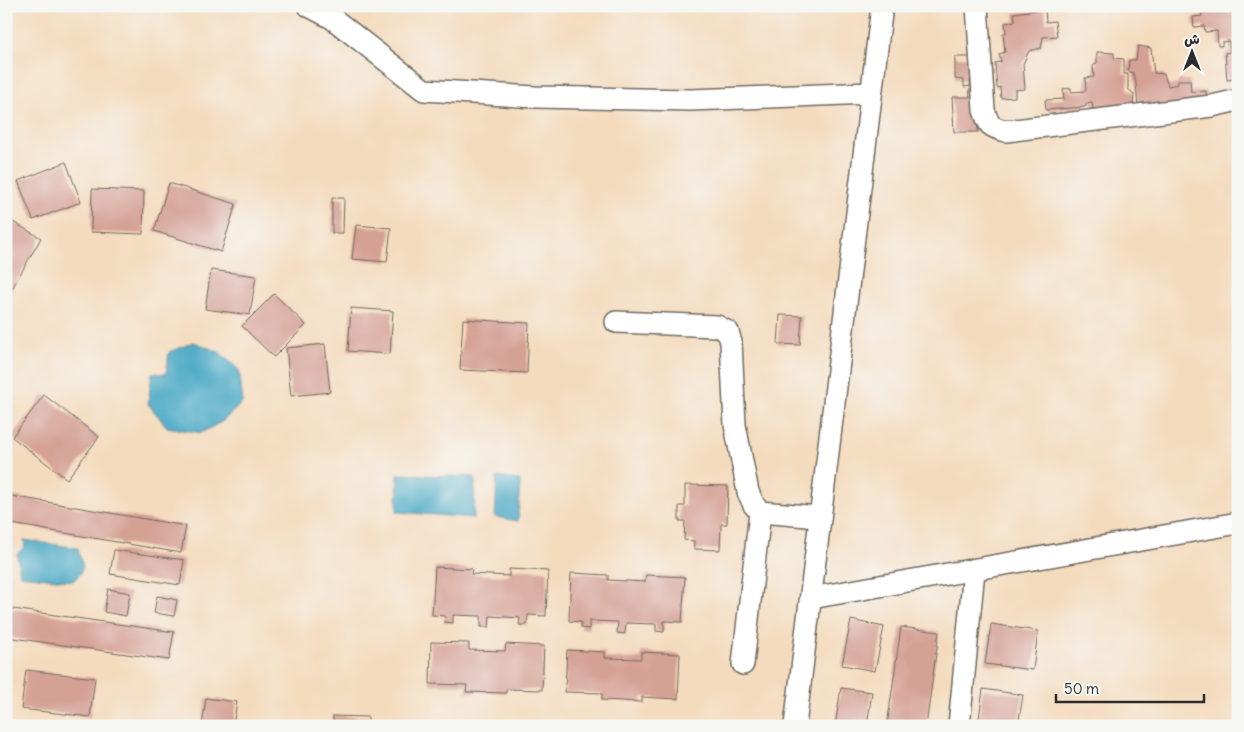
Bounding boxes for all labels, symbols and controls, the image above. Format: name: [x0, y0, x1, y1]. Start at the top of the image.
north arrow: [1166, 28, 1216, 78]
text: ش: [1184, 30, 1200, 48]
scale bar: [1056, 672, 1204, 704]
text: 50 m: [1064, 679, 1099, 698]

